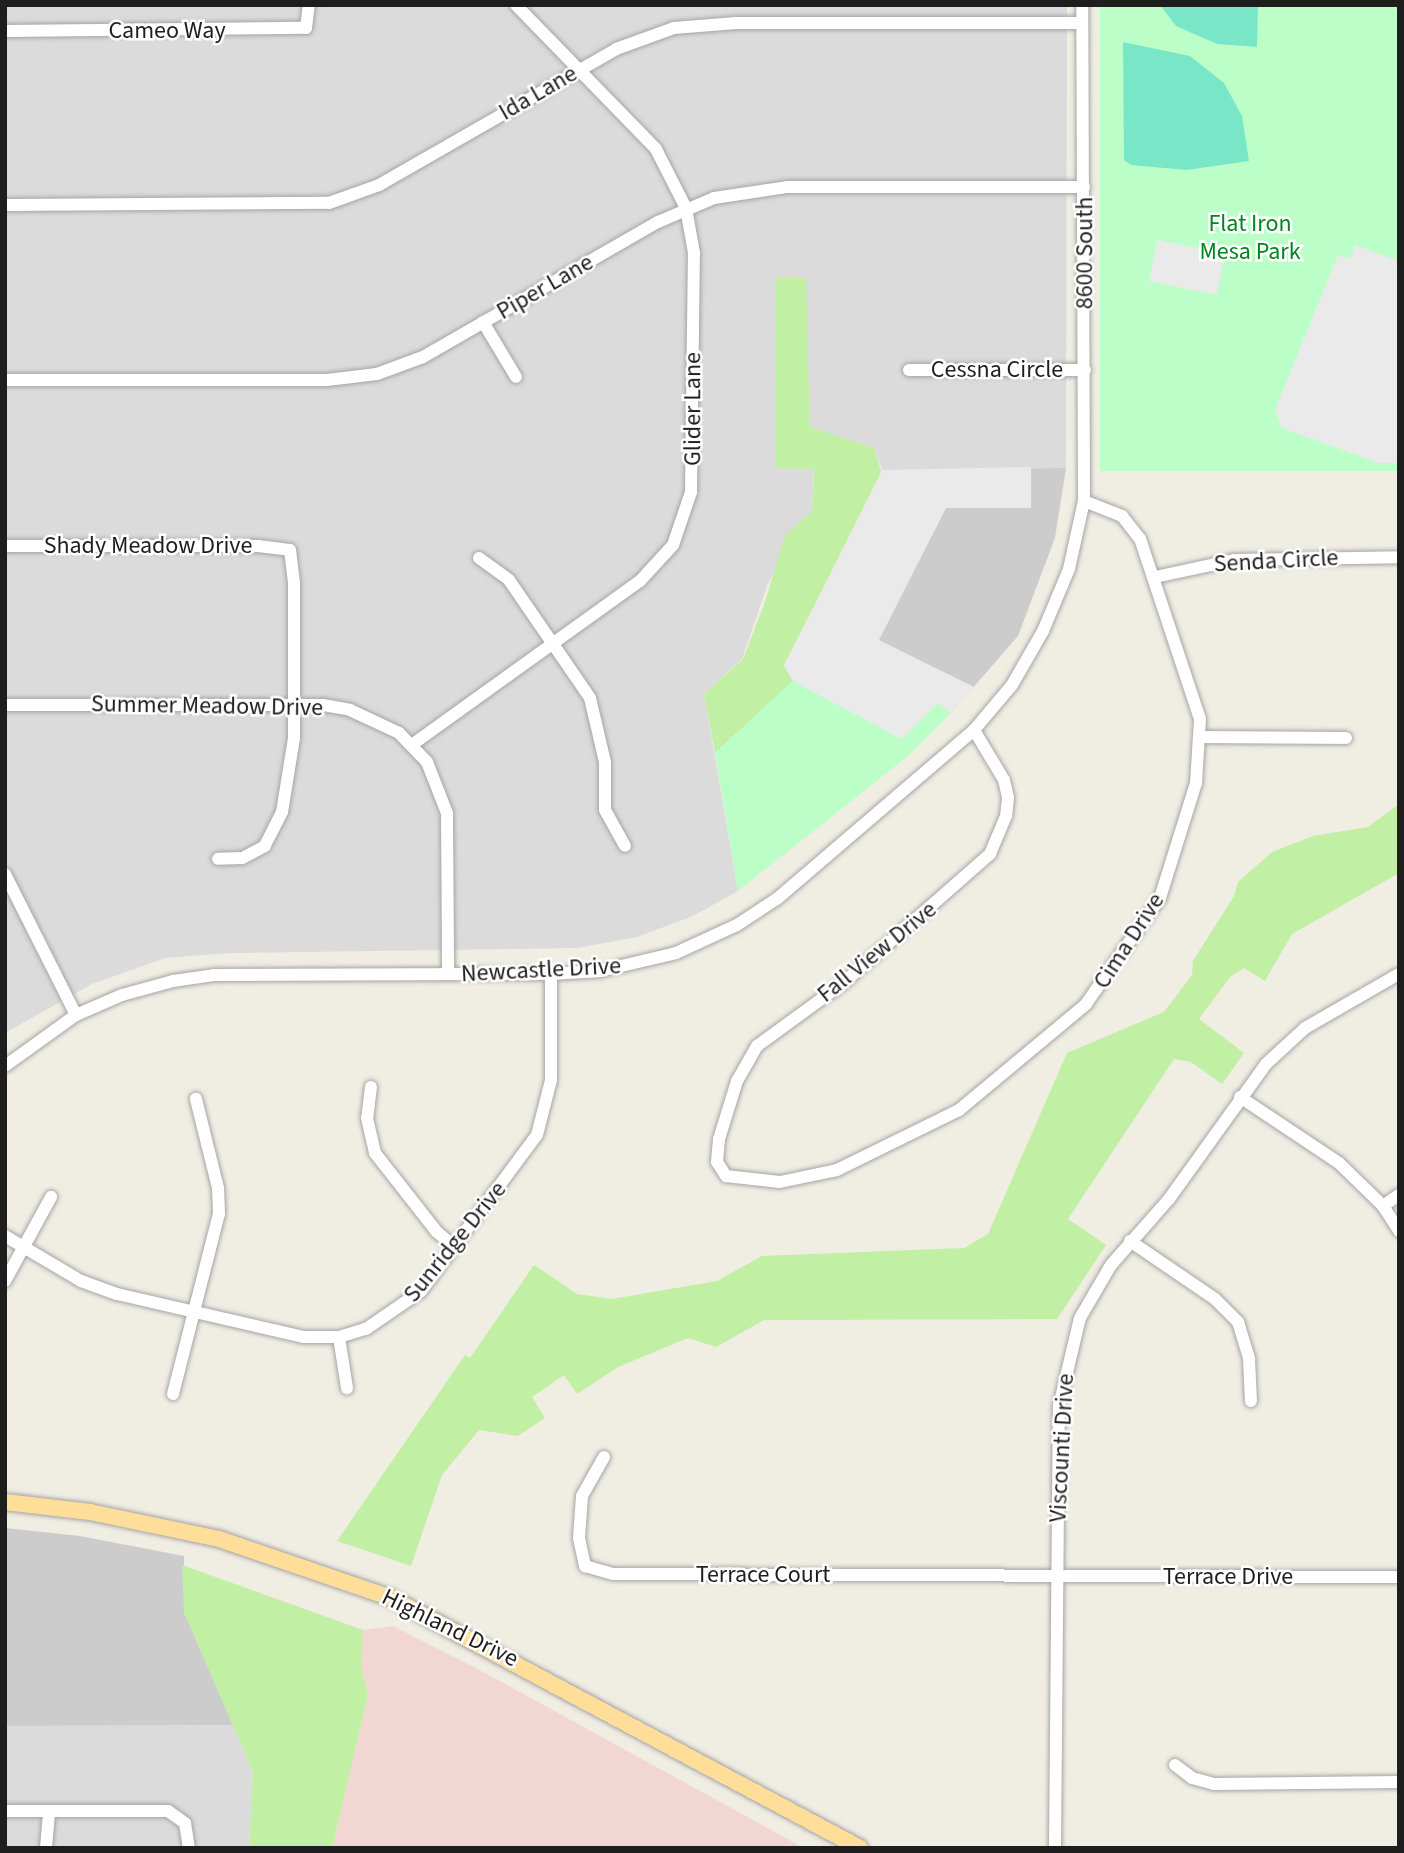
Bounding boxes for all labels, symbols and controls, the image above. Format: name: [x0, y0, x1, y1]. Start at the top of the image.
street label: Cameo Way: [108, 17, 226, 45]
street label: Ida Lane: [494, 59, 582, 127]
street label: 8600 South: [1071, 197, 1099, 309]
park label: Flat Iron Mesa Park: [1199, 210, 1301, 266]
street label: Piper Lane: [492, 248, 598, 326]
street label: Glider Lane: [679, 352, 707, 466]
street label: Cessna Circle: [931, 356, 1063, 384]
street label: Shady Meadow Drive: [44, 532, 252, 560]
street label: Senda Circle: [1213, 543, 1339, 579]
street label: Summer Meadow Drive: [91, 690, 323, 722]
street label: Cima Drive: [1087, 888, 1171, 994]
street label: Fall View Drive: [812, 895, 942, 1009]
street label: Newcastle Drive: [460, 951, 622, 989]
street label: Sunridge Drive: [398, 1176, 512, 1308]
street label: Viscounti Drive: [1044, 1373, 1080, 1523]
street label: Terrace Court: [696, 1561, 830, 1589]
street label: Terrace Drive: [1163, 1563, 1293, 1591]
street label: Highland Drive: [377, 1583, 523, 1673]

